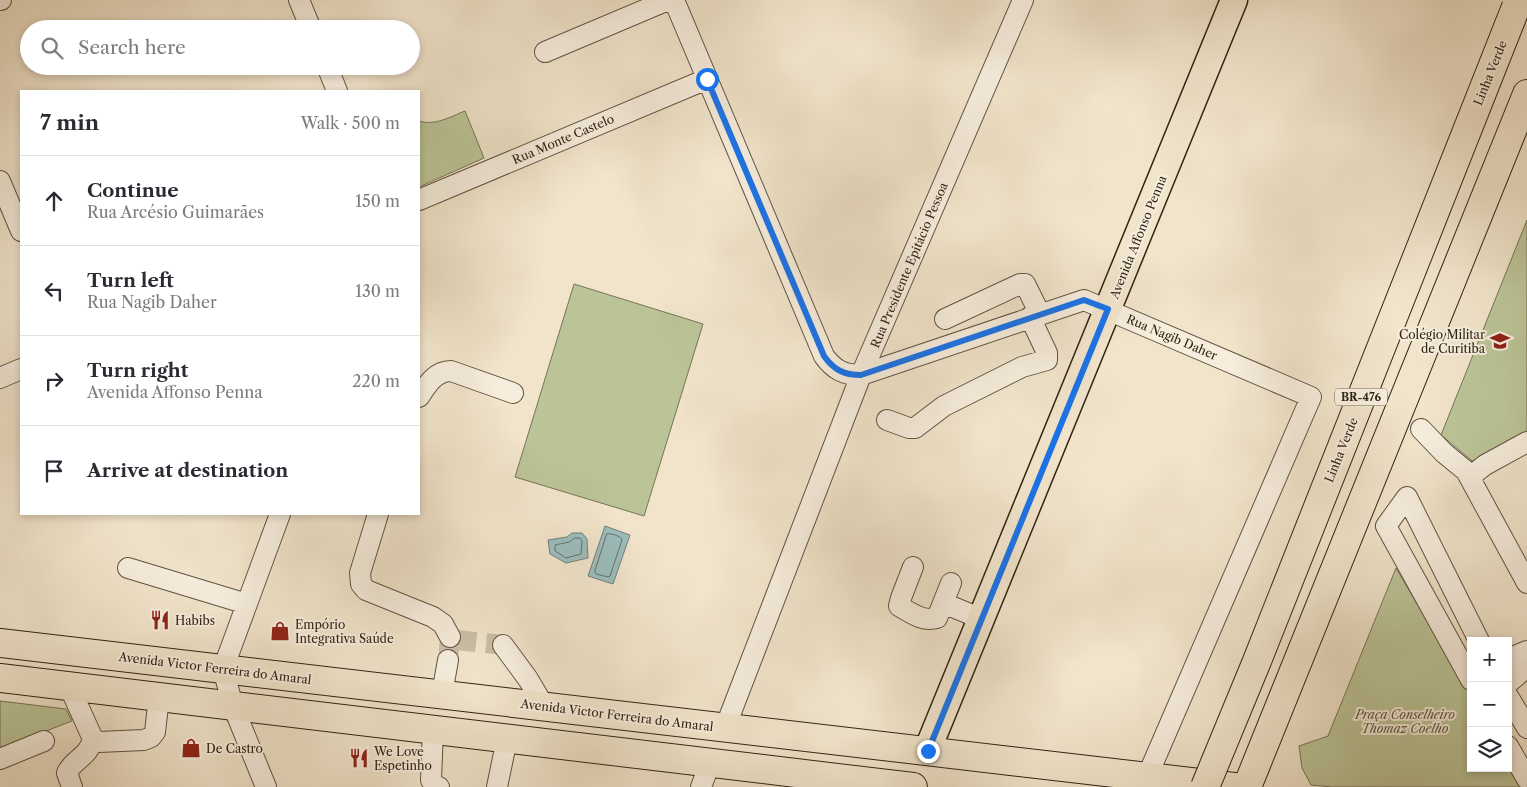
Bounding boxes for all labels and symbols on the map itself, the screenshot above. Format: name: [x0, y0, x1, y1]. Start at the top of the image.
street label: Linha Verde: [1470, 38, 1510, 108]
route start: [696, 68, 719, 91]
street label: Rua Monte Castelo: [510, 111, 616, 167]
street label: Avenida Affonso Penna: [1106, 173, 1170, 302]
street label: Rua Presidente Epitácio Pessoa: [867, 179, 951, 350]
street label: Rua Nagib Daher: [1124, 311, 1220, 363]
place label: Colégio Militar de Curitiba: [1399, 327, 1486, 356]
school or university icon: Colégio Militar de Curitiba: [1489, 330, 1511, 352]
road number: BR-476: [1335, 388, 1387, 406]
street label: Linha Verde: [1321, 415, 1361, 485]
restaurant icon: Habibs: [149, 609, 171, 631]
place label: Habibs: [175, 613, 215, 628]
place label: Empório Integrativa Saúde: [295, 617, 394, 646]
shop icon: Empório Integrativa Saúde: [269, 620, 291, 642]
street label: Avenida Victor Ferreira do Amaral: [117, 649, 313, 687]
street label: Avenida Victor Ferreira do Amaral: [519, 696, 715, 734]
park label: Praça Conselheiro Thomaz Coelho: [1354, 707, 1455, 736]
shop icon: De Castro: [180, 737, 202, 759]
route end: [917, 740, 940, 763]
place label: De Castro: [206, 741, 263, 756]
place label: We Love Espetinho: [373, 744, 432, 773]
restaurant icon: We Love Espetinho: [348, 747, 370, 769]

